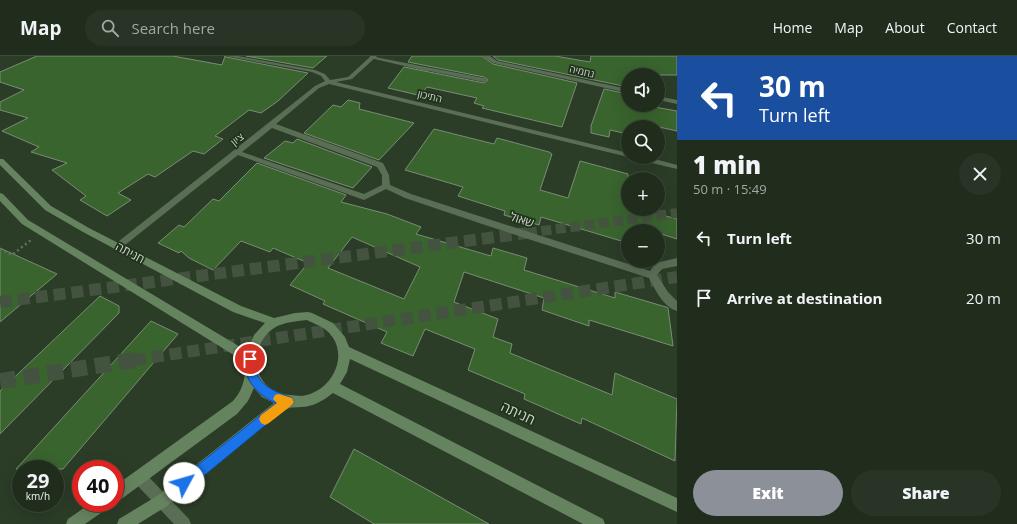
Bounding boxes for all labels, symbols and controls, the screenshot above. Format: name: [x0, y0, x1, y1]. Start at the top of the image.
search box: [85, 10, 365, 46]
text: Map: [20, 15, 61, 41]
icon: search: [99, 17, 121, 39]
text: Search here: [131, 18, 215, 38]
text: Home: [773, 18, 812, 37]
text: Map: [834, 18, 863, 37]
text: About: [885, 18, 925, 37]
text: Contact: [947, 18, 997, 37]
street label: נחמיה: [568, 61, 596, 81]
text: 30 m: [759, 67, 826, 105]
map controls: [621, 68, 665, 268]
button: sound: [621, 68, 665, 112]
icon: left: [693, 72, 745, 124]
street label: התיכון: [416, 86, 444, 106]
text: Turn left: [759, 103, 830, 127]
button: search: [621, 120, 665, 164]
street label: ציון: [228, 129, 247, 149]
text: 1 min: [693, 148, 761, 181]
button: close: [959, 153, 1001, 195]
button: +: [621, 172, 665, 216]
text: 50 m · 15:49: [693, 180, 767, 198]
street label: שאול: [508, 208, 537, 231]
button: −: [621, 224, 665, 268]
icon: left: [693, 227, 715, 249]
text: Turn left: [727, 228, 792, 248]
text: 30 m: [966, 228, 1001, 248]
street label: חניתה: [113, 238, 148, 267]
icon: arrive: [693, 287, 715, 309]
text: Arrive at destination: [727, 288, 882, 308]
text: 20 m: [966, 288, 1001, 308]
pin: [233, 342, 267, 376]
icon: arrive: [239, 348, 261, 370]
street label: חניתה: [498, 396, 538, 429]
speed limit sign: 40: [72, 460, 124, 512]
position arrow: [163, 462, 205, 504]
text: 29: [27, 467, 49, 494]
button: Exit: [693, 470, 843, 516]
button: Share: [851, 470, 1001, 516]
text: km/h: [26, 489, 50, 503]

